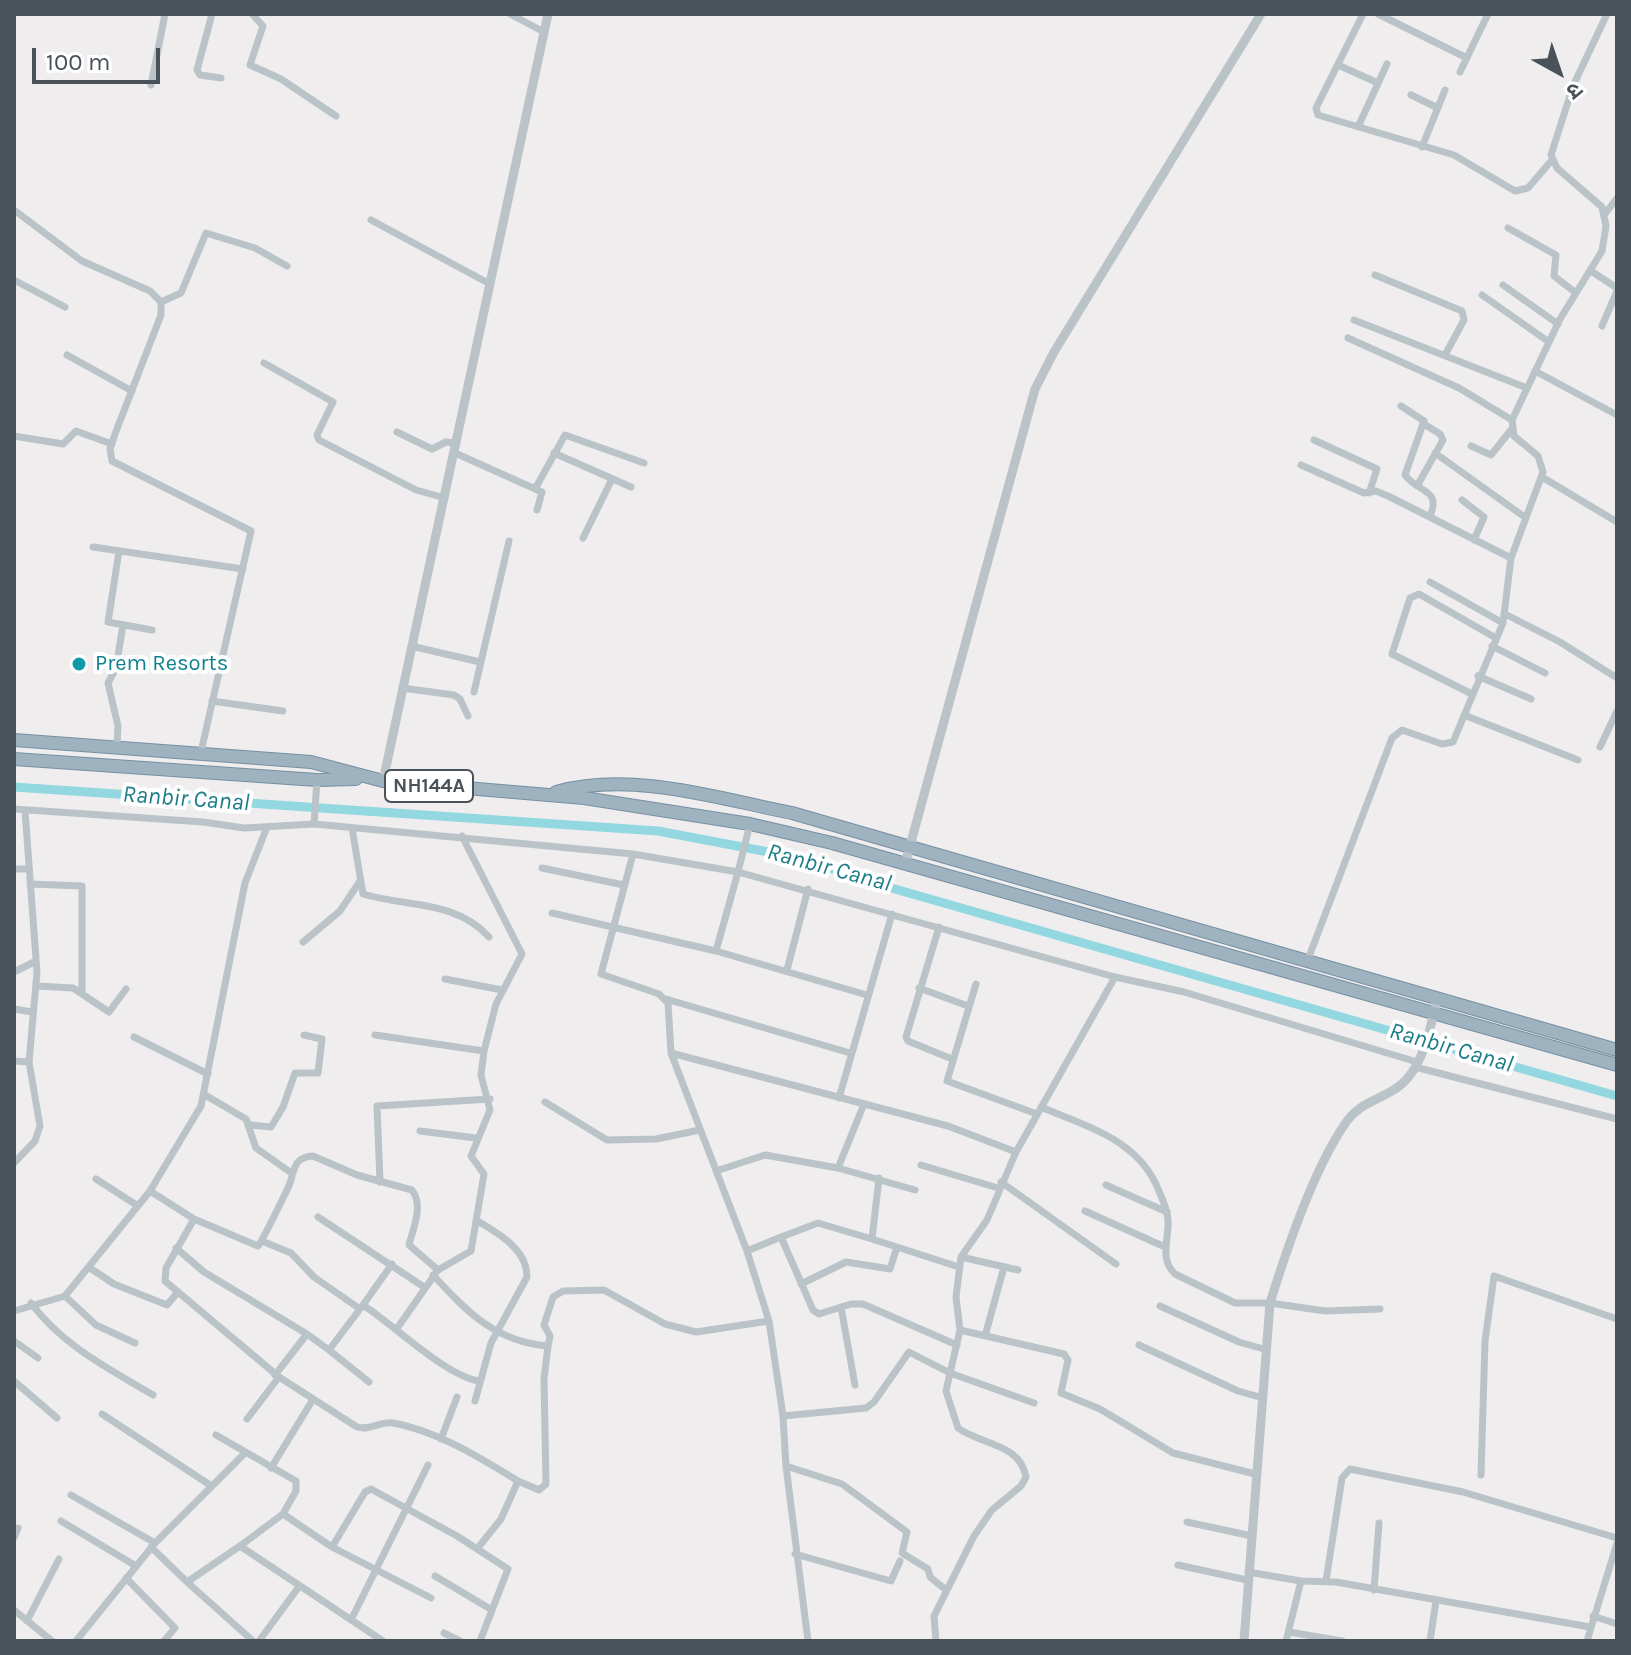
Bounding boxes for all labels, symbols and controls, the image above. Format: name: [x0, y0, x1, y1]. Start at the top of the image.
scale bar: [36, 32, 164, 82]
north arrow: [1519, 32, 1599, 112]
text: 100 m: [46, 48, 111, 76]
text: उ: [1561, 76, 1588, 104]
place label: Prem Resorts: [95, 651, 228, 677]
marker: Prem Resorts: [70, 655, 88, 673]
road number: NH144A: [385, 770, 473, 802]
water label: Ranbir Canal: [121, 780, 251, 818]
water label: Ranbir Canal: [764, 838, 894, 898]
water label: Ranbir Canal: [1386, 1017, 1516, 1079]

